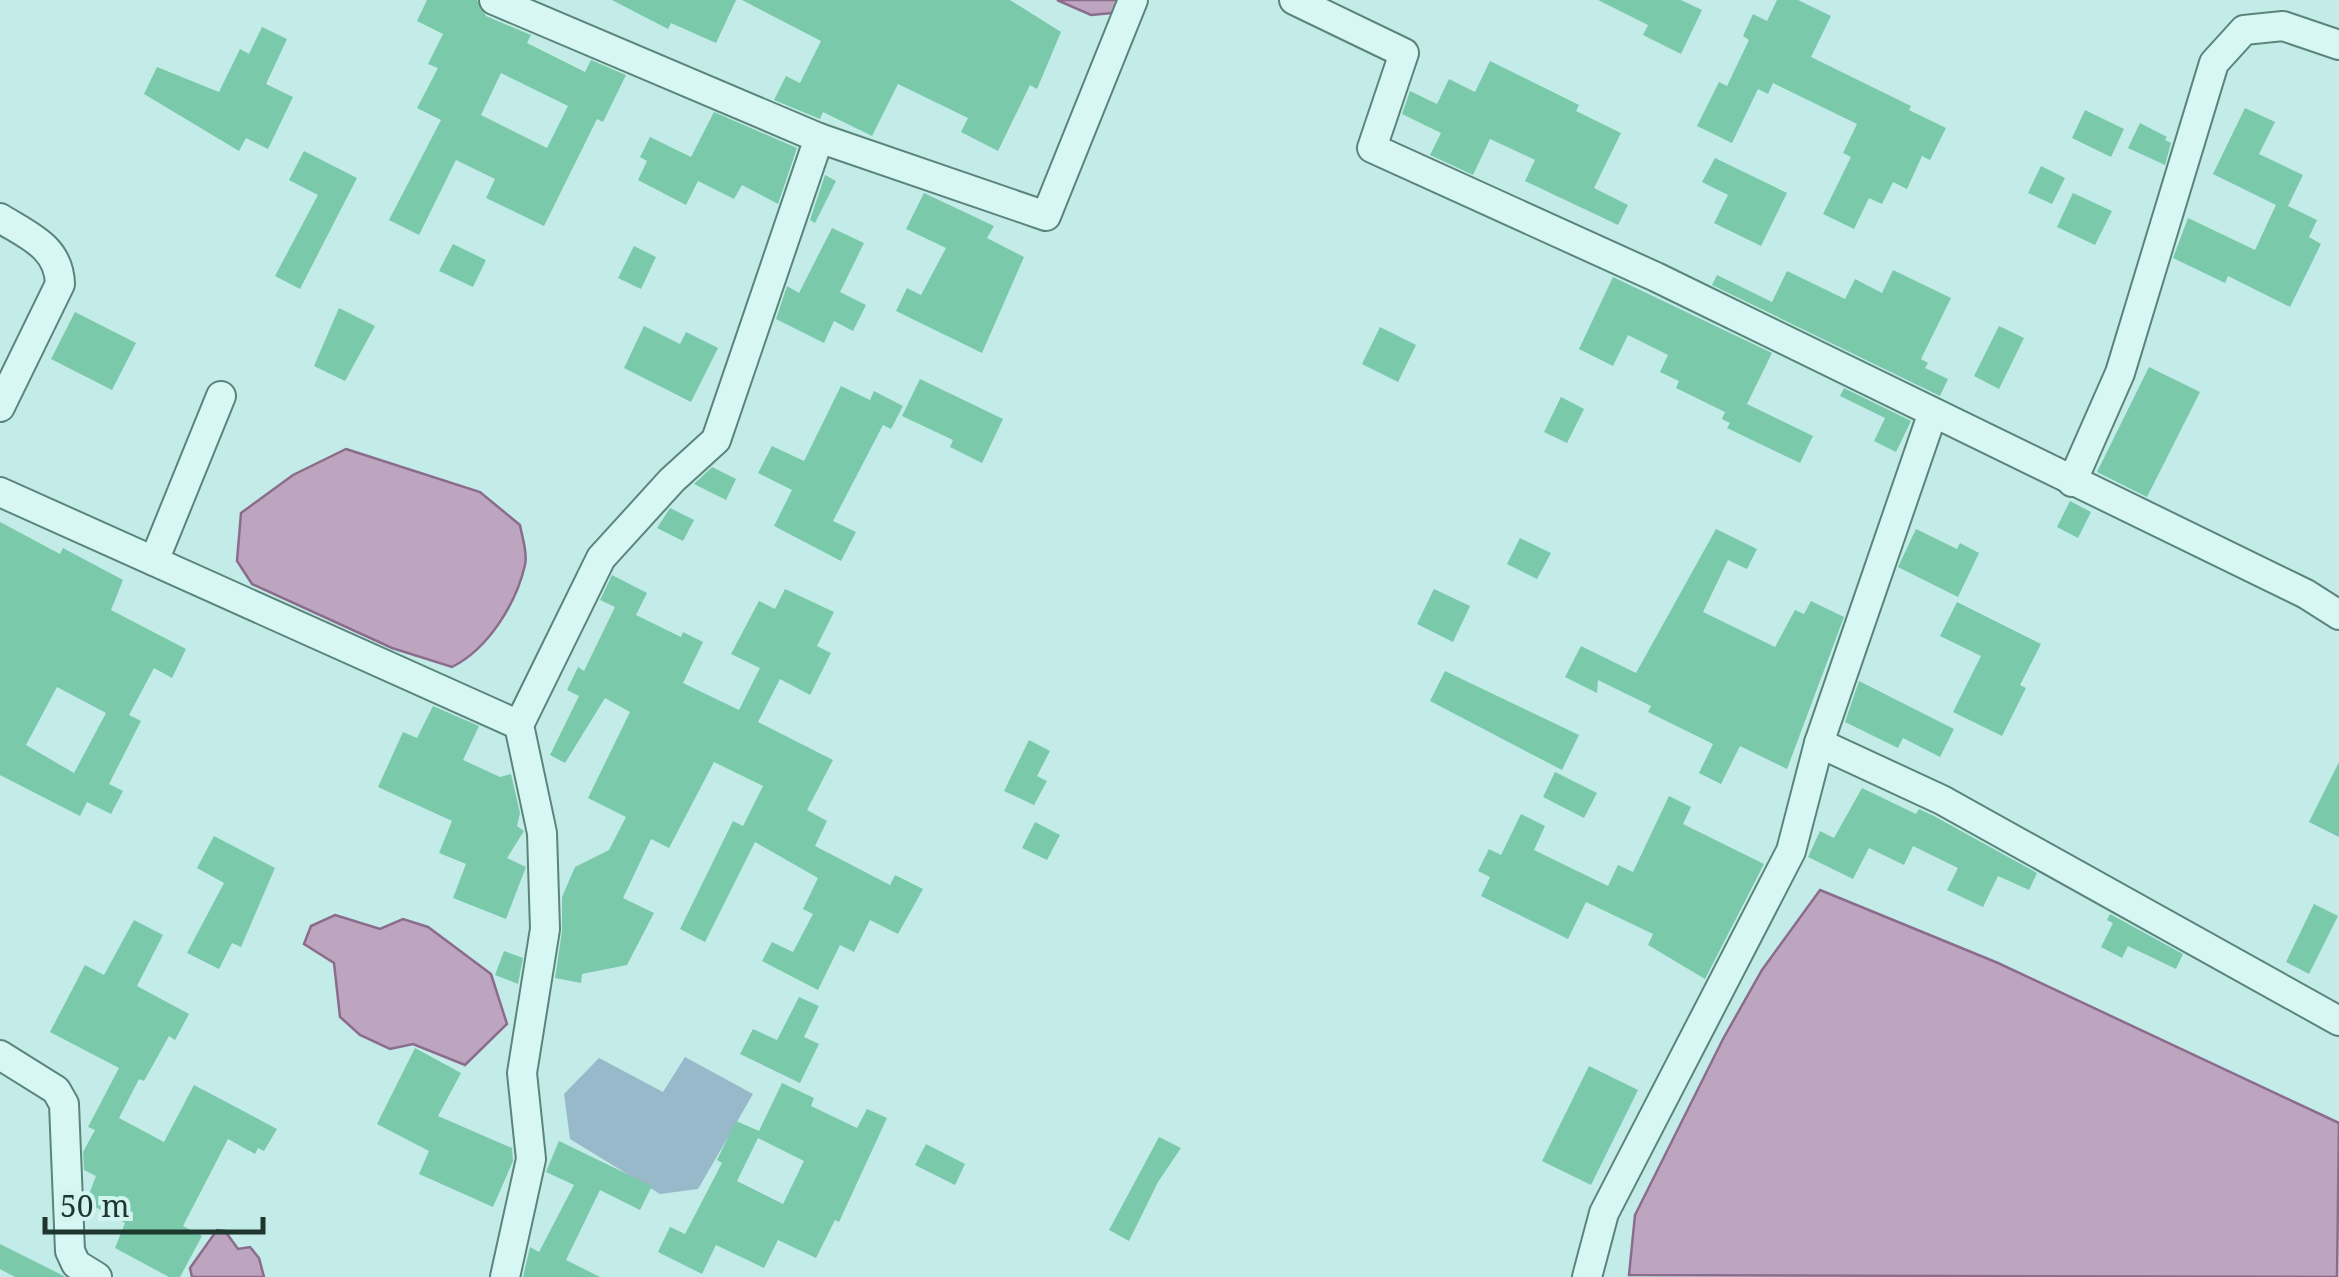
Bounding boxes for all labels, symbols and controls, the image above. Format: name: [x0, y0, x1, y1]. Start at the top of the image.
scale bar: [45, 1172, 262, 1234]
text: 50 m: [60, 1185, 130, 1226]

